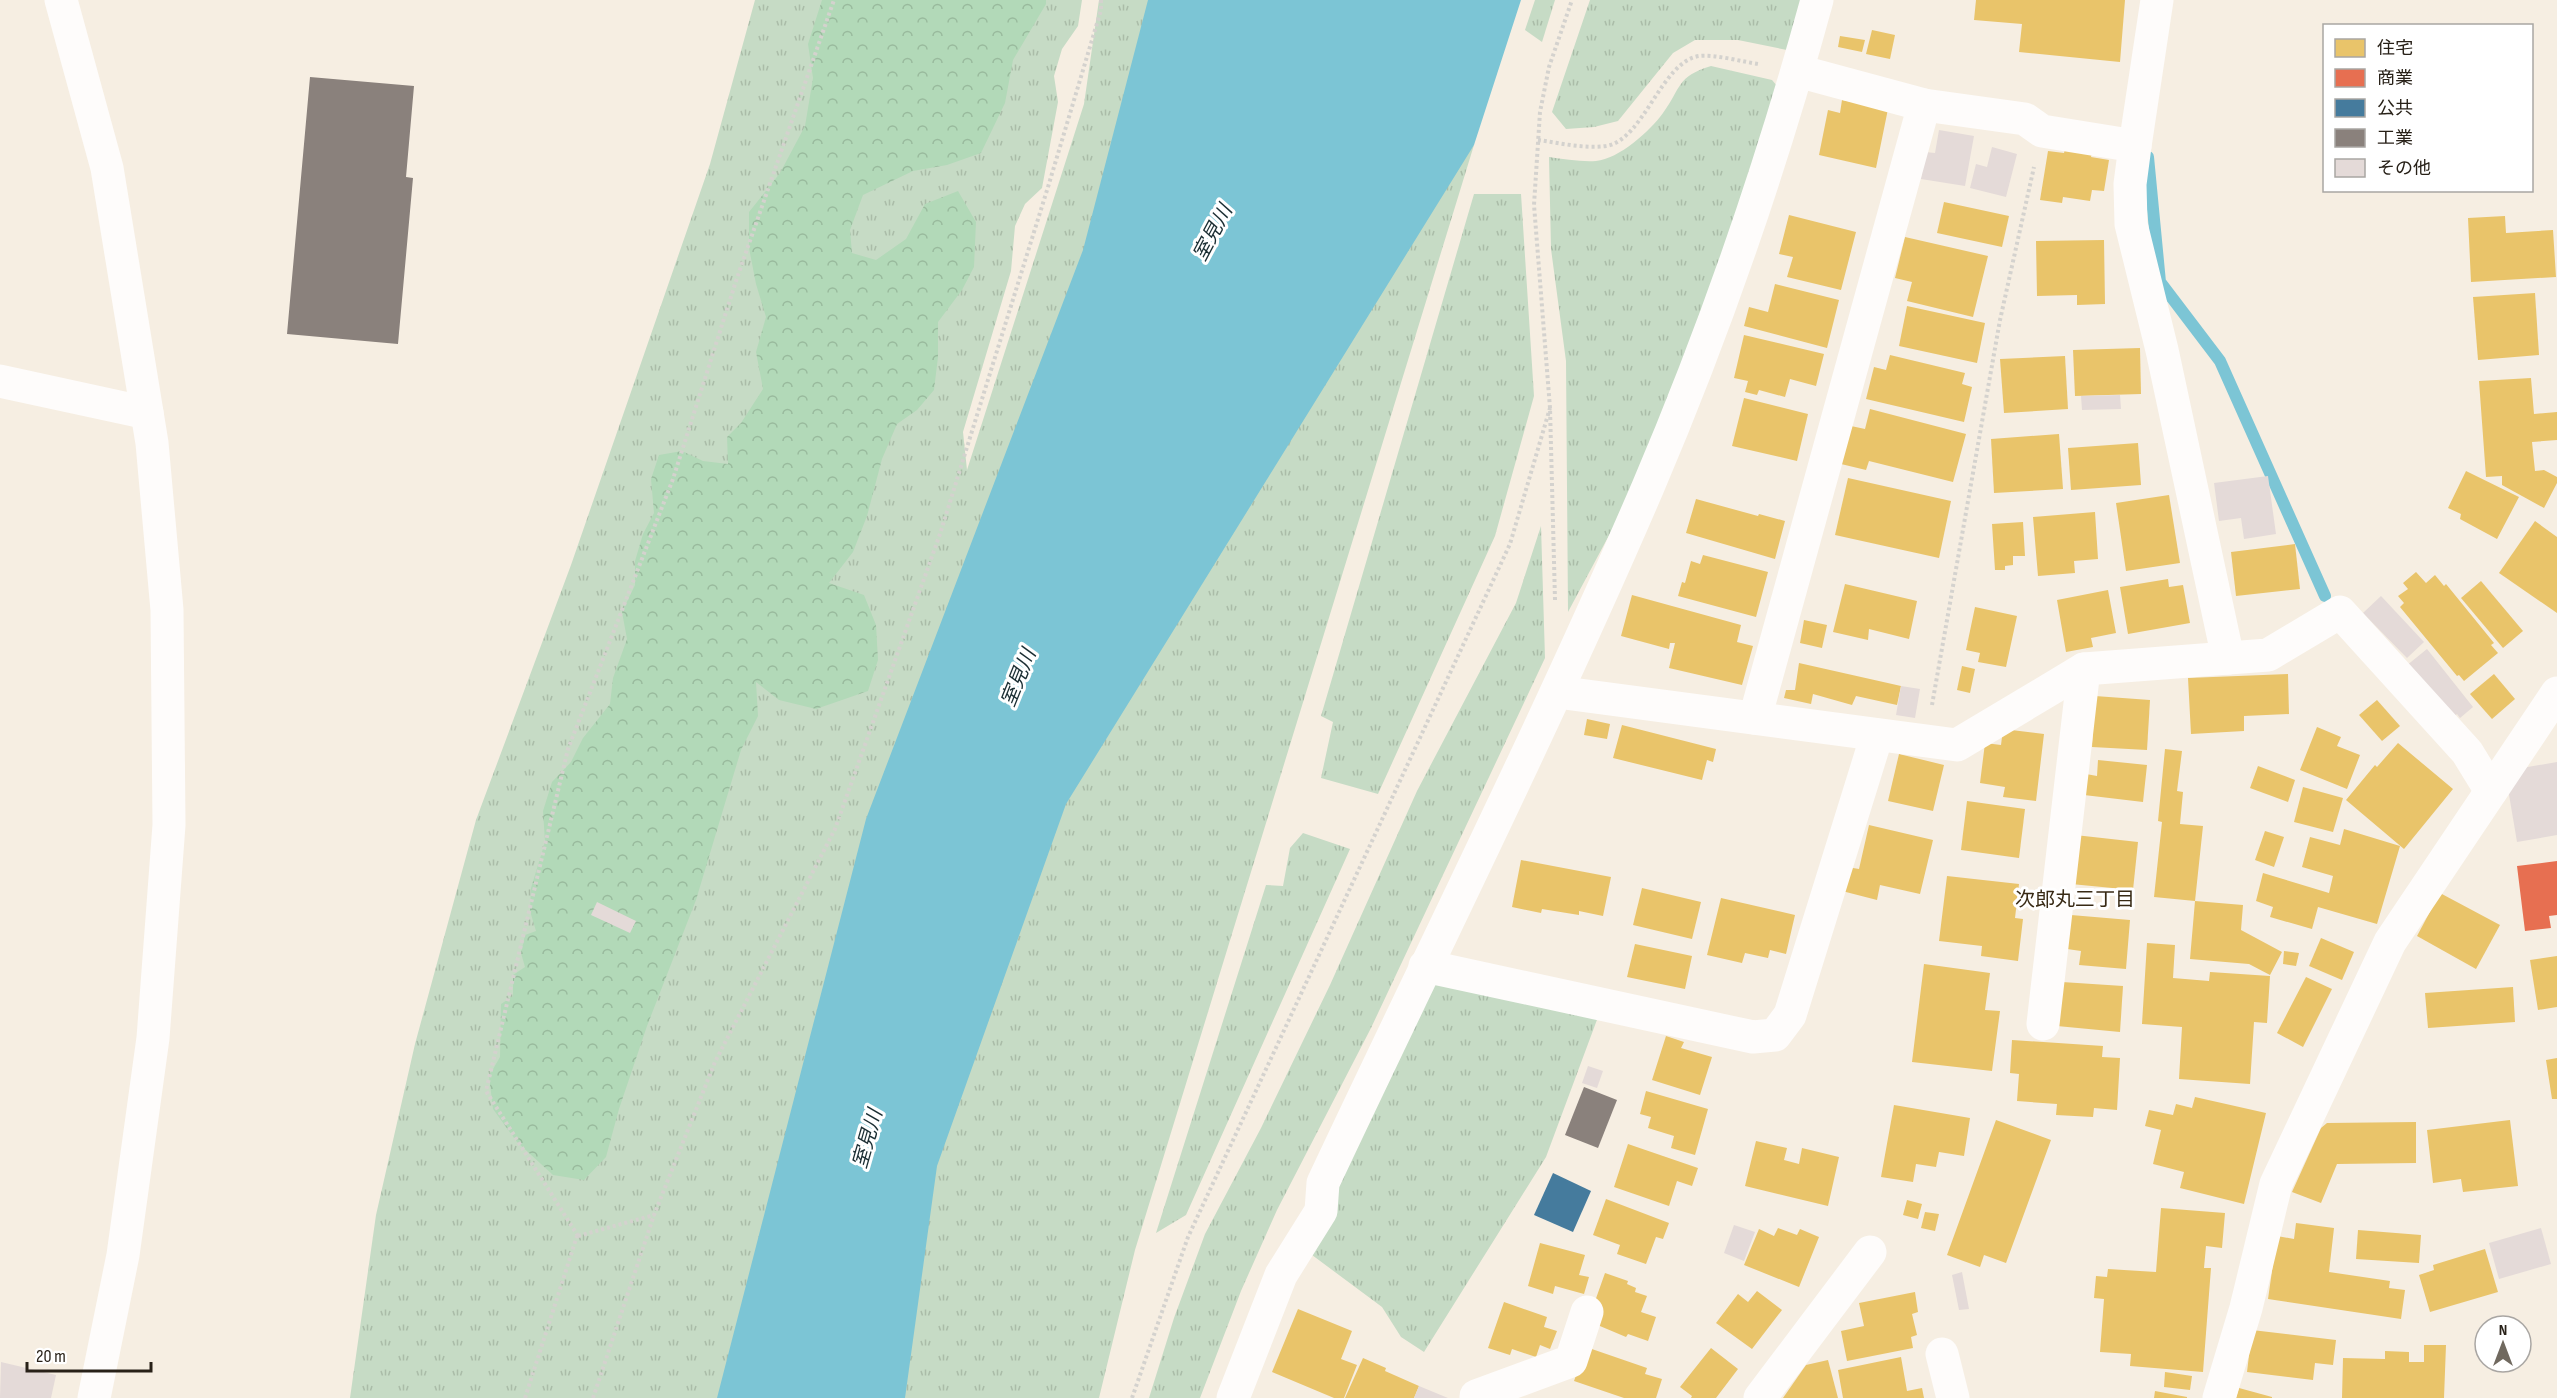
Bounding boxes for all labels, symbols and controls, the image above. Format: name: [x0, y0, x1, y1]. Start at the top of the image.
legend: [2323, 24, 2533, 192]
text: 住宅: [2377, 38, 2413, 59]
text: 商業: [2377, 68, 2413, 89]
text: 公共: [2377, 98, 2413, 119]
text: 工業: [2377, 128, 2413, 149]
text: その他: [2377, 158, 2431, 179]
water label: 室見川: [1188, 199, 1239, 265]
water label: 室見川: [997, 644, 1042, 710]
district label: 次郎丸三丁目: [2015, 888, 2135, 912]
water label: 室見川: [848, 1105, 888, 1171]
north arrow: [2473, 1314, 2533, 1374]
text: N: [2499, 1321, 2507, 1340]
scale bar: [27, 1335, 152, 1373]
text: 20 m: [36, 1346, 66, 1367]

